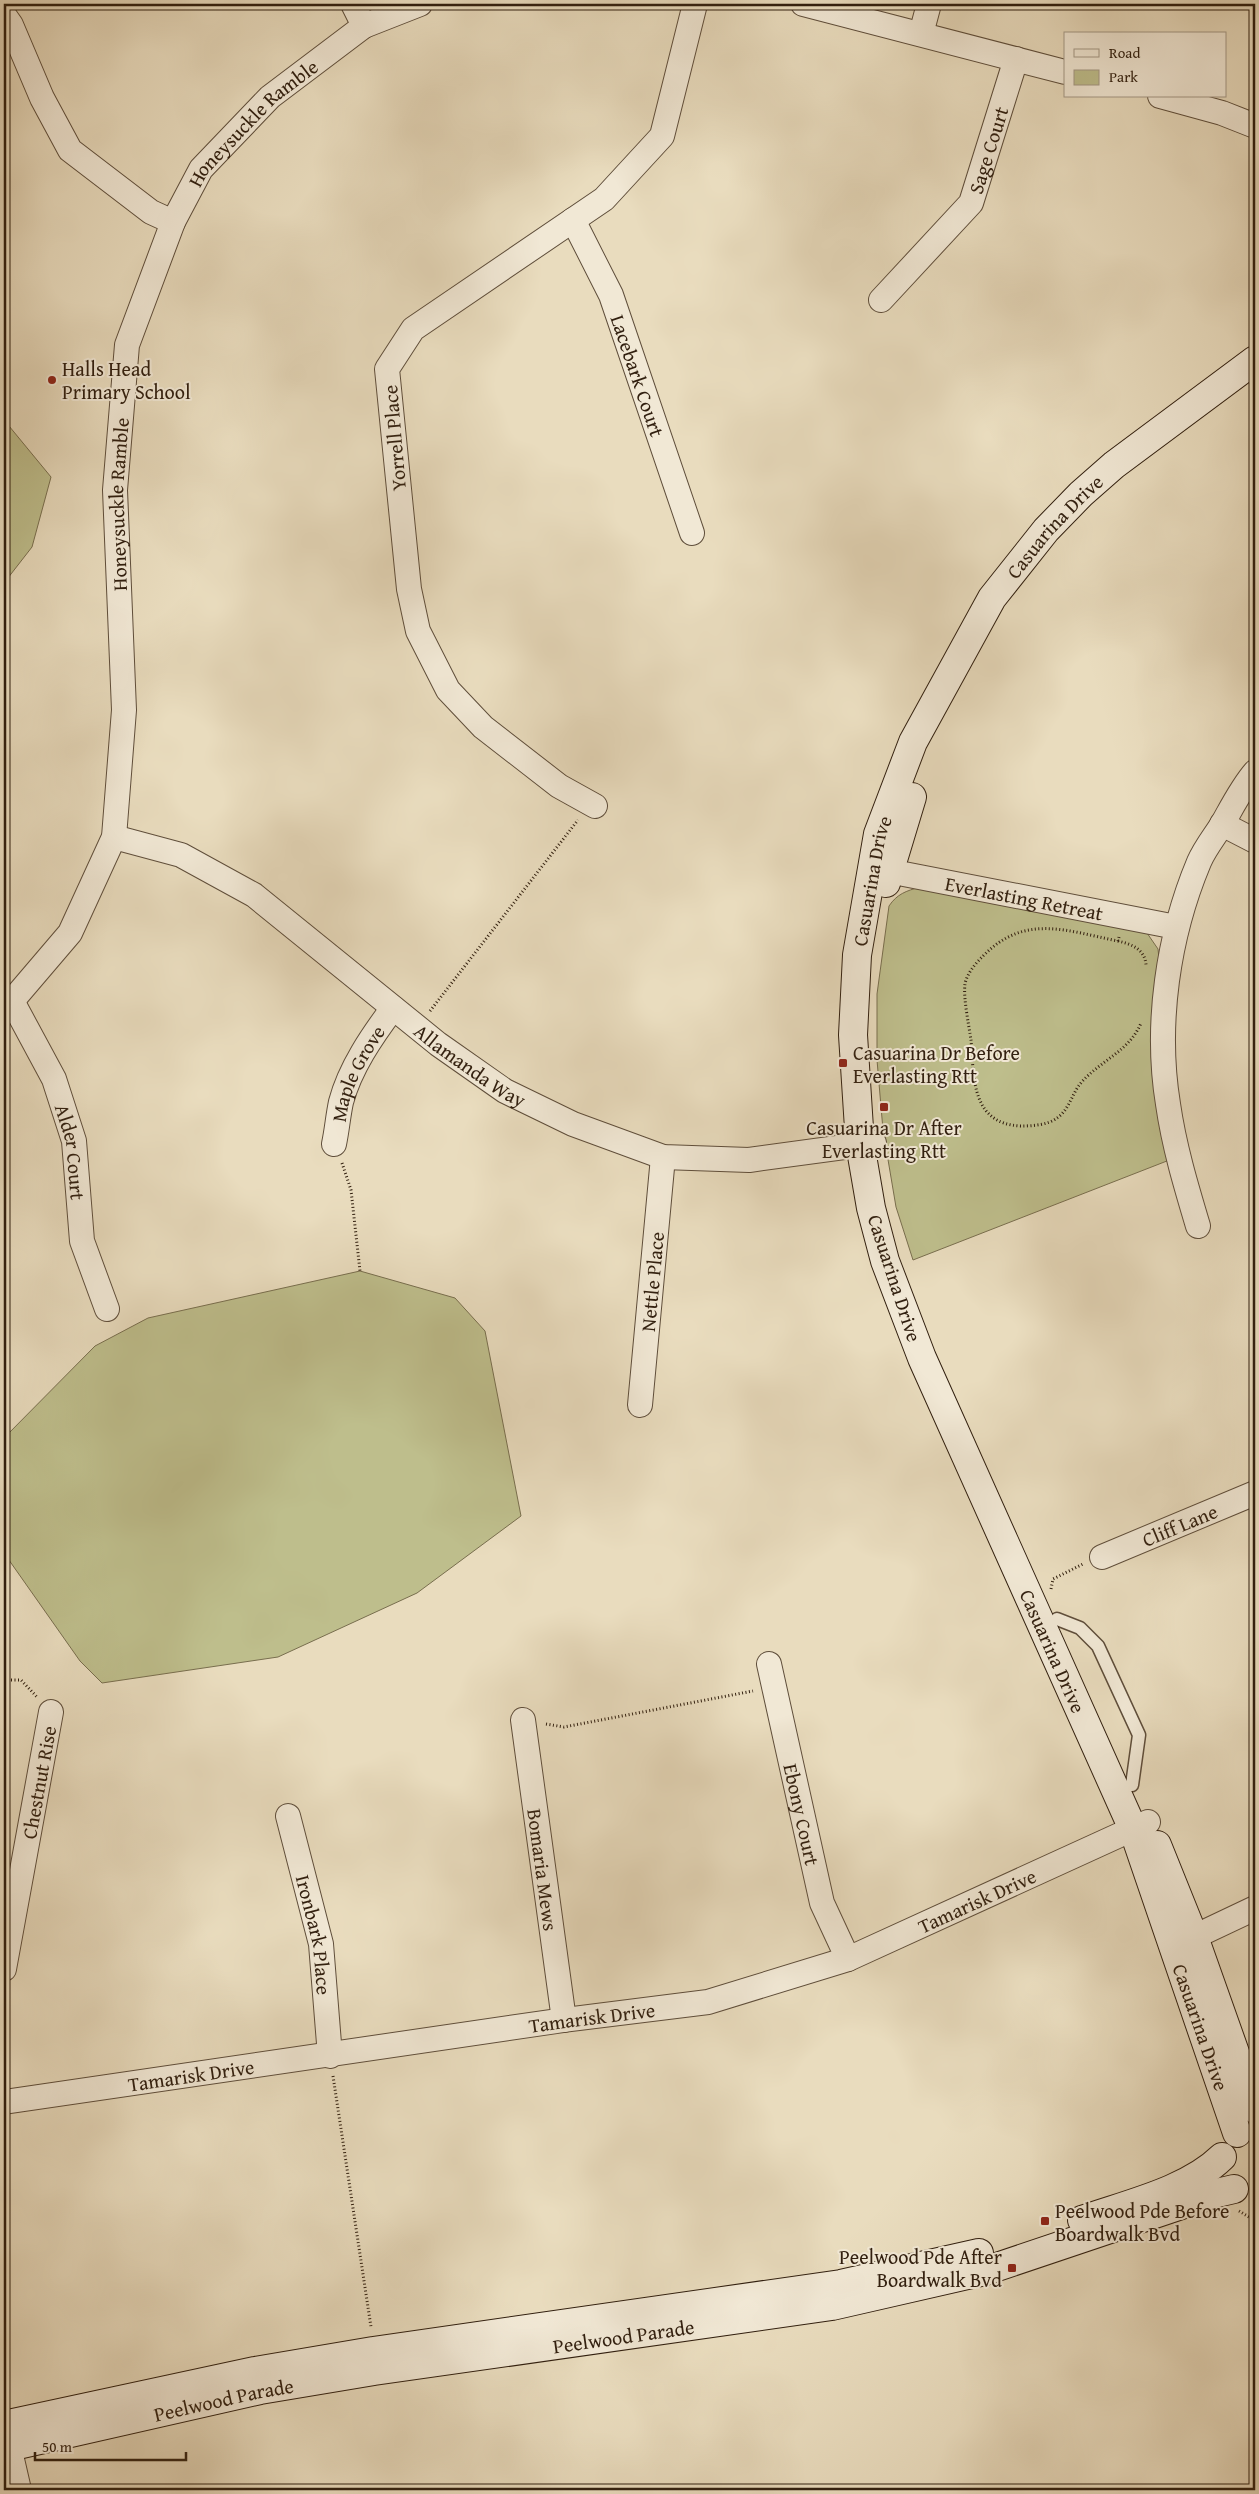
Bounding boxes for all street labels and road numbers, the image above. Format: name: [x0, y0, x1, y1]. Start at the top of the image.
street label: Honeysuckle Ramble: [180, 52, 324, 192]
street label: Sage Court: [960, 102, 1015, 197]
street label: Lacebark Court: [604, 310, 673, 440]
street label: Yorrell Place: [375, 384, 413, 492]
street label: Honeysuckle Ramble: [100, 416, 135, 592]
street label: Casuarina Drive: [999, 467, 1109, 584]
street label: Casuarina Drive: [844, 811, 898, 948]
street label: Everlasting Retreat: [943, 868, 1106, 927]
street label: Allamanda Way: [408, 1016, 531, 1114]
street label: Maple Grove: [323, 1019, 391, 1124]
street label: Alder Court: [48, 1100, 93, 1201]
street label: Casuarina Drive: [861, 1211, 929, 1345]
street label: Nettle Place: [632, 1230, 671, 1333]
street label: Cliff Lane: [1137, 1496, 1222, 1553]
street label: Casuarina Drive: [1013, 1585, 1093, 1717]
street label: Chestnut Rise: [14, 1723, 63, 1841]
street label: Ebony Court: [777, 1761, 828, 1868]
street label: Bomaria Mews: [521, 1807, 566, 1933]
street label: Tamarisk Drive: [913, 1861, 1040, 1940]
street label: Ironbark Place: [289, 1871, 340, 1996]
street label: Casuarina Drive: [1166, 1960, 1236, 2094]
street label: Tamarisk Drive: [527, 1994, 657, 2039]
street label: Tamarisk Drive: [126, 2051, 256, 2098]
street label: Peelwood Parade: [551, 2311, 696, 2360]
street label: Peelwood Parade: [151, 2370, 296, 2428]

